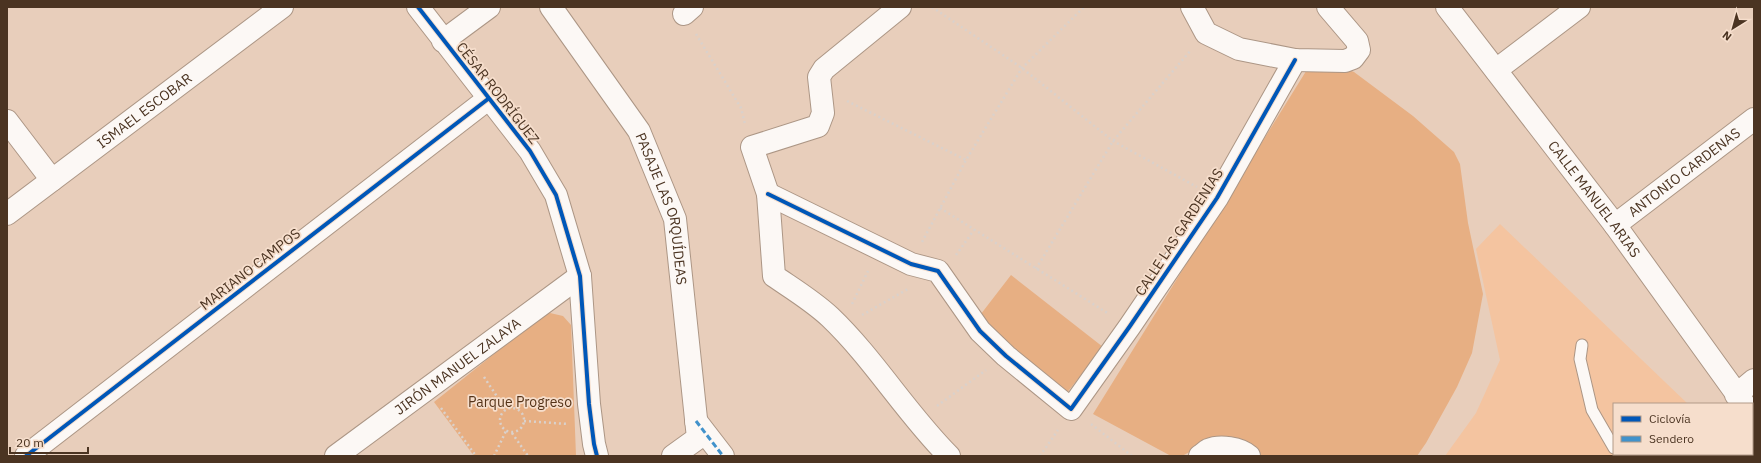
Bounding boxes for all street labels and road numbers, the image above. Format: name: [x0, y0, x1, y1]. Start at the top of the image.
street label: CÉSAR RODRÍGUEZ: [453, 38, 544, 148]
street label: ISMAEL ESCOBAR: [93, 69, 196, 152]
street label: ANTONIO CARDENAS: [1624, 124, 1744, 221]
street label: PASAJE LAS ORQUÍDEAS: [632, 130, 691, 286]
street label: CALLE MANUEL ARIAS: [1544, 137, 1644, 261]
street label: CALLE LAS GARDENIAS: [1131, 165, 1227, 299]
street label: MARIANO CAMPOS: [196, 224, 304, 314]
street label: JIRÓN MANUEL ZALAYA: [391, 314, 524, 419]

